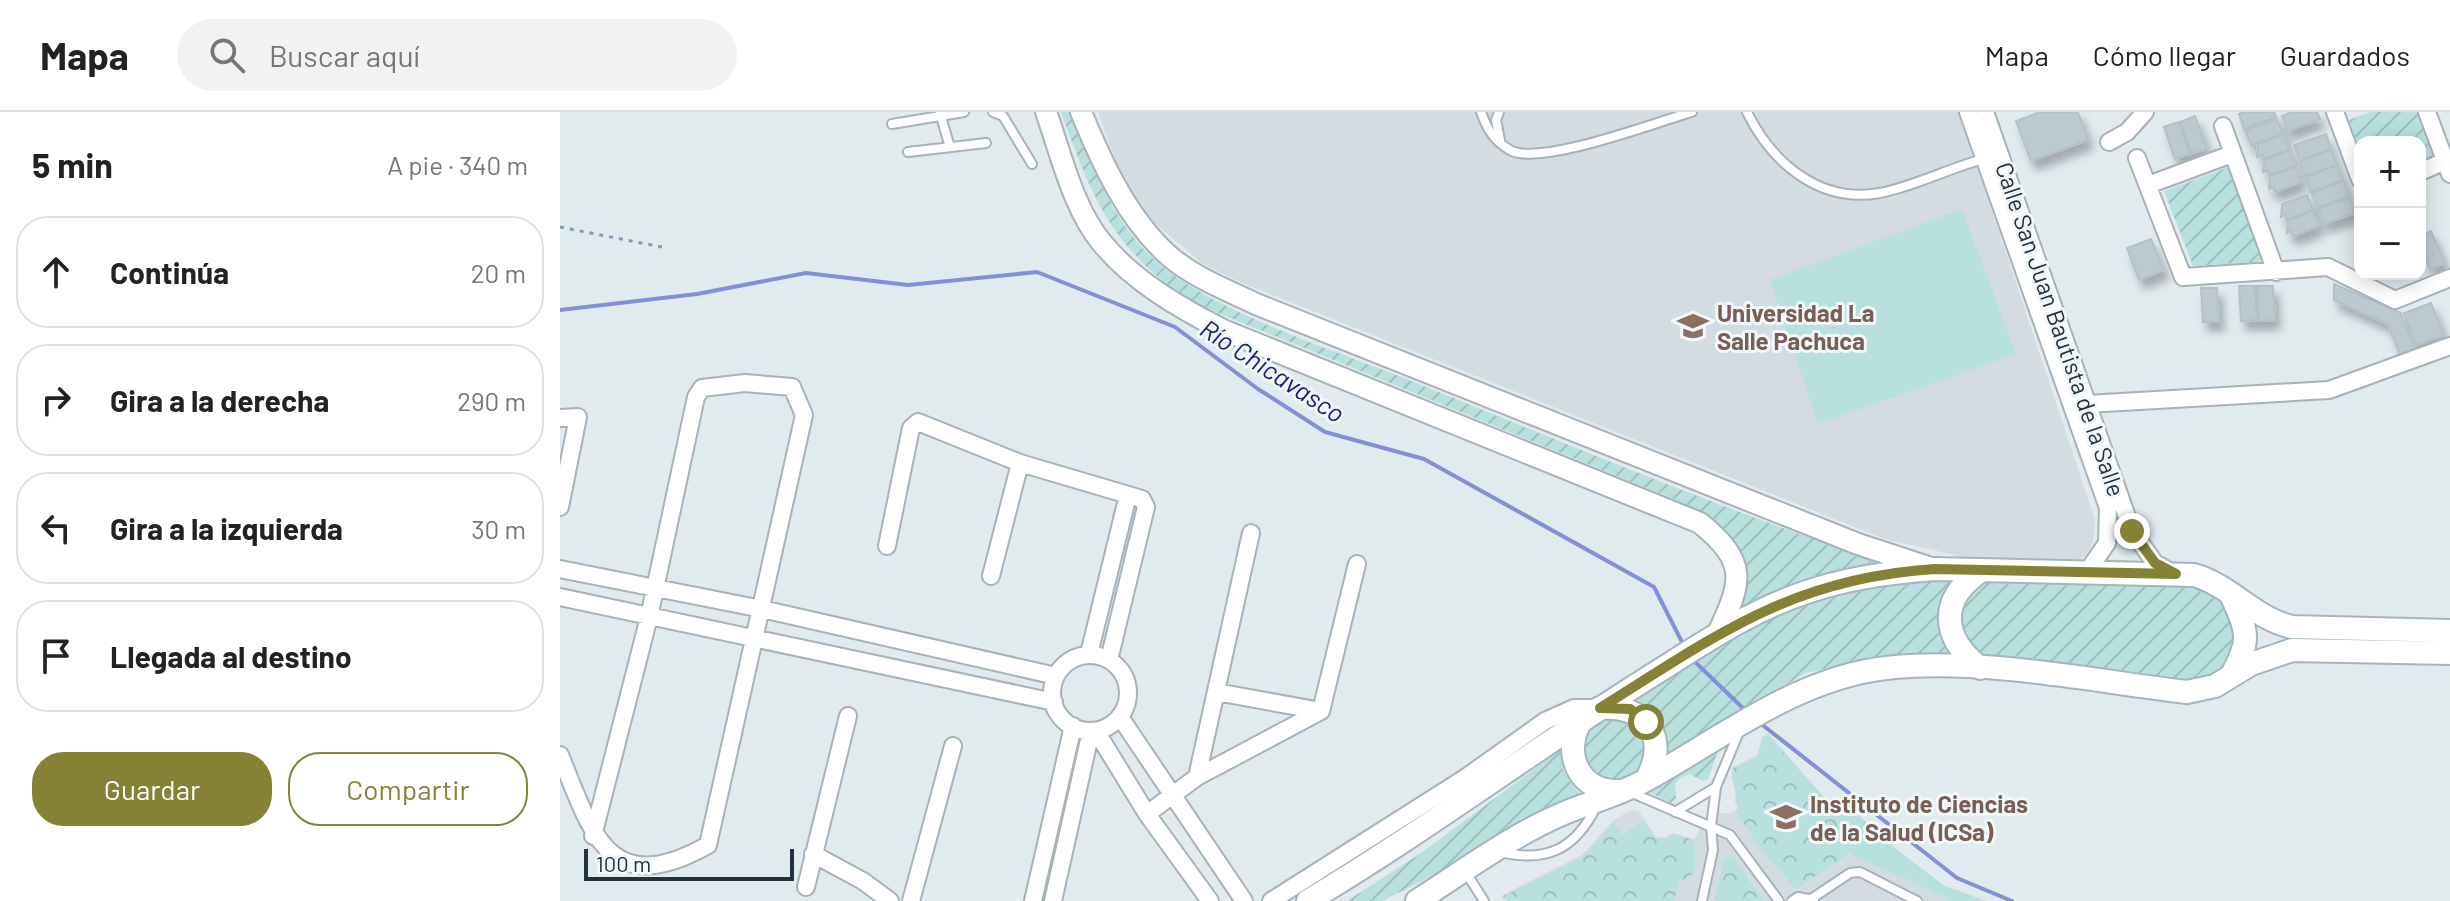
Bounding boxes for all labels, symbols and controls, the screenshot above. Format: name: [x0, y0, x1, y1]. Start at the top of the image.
search box: [177, 19, 737, 91]
text: Mapa: [40, 32, 129, 78]
icon: search: [205, 33, 249, 77]
text: Buscar aquí: [269, 37, 420, 73]
text: Mapa: [1985, 38, 2049, 72]
text: Cómo llegar: [2093, 38, 2236, 72]
text: Guardados: [2280, 38, 2410, 72]
map controls: [2354, 136, 2426, 280]
button: +: [2354, 136, 2426, 208]
text: 5 min: [32, 144, 113, 185]
text: A pie · 340 m: [387, 149, 528, 180]
street label: Calle San Juan Bautista de la Salle: [1990, 158, 2132, 500]
button: −: [2354, 208, 2426, 280]
icon: ahead: [34, 250, 78, 294]
text: Continúa: [110, 254, 229, 290]
text: 20 m: [471, 257, 526, 288]
place label: Universidad La Salle Pachuca: [1717, 298, 1874, 355]
school or university icon: Universidad La Salle Pachuca: [1676, 309, 1710, 343]
water label: Río Chicavasco: [1195, 312, 1351, 428]
icon: right: [34, 378, 78, 422]
text: Gira a la derecha: [110, 382, 329, 418]
text: 290 m: [457, 385, 526, 416]
icon: left: [34, 506, 78, 550]
text: Gira a la izquierda: [110, 510, 343, 546]
text: 30 m: [471, 513, 526, 544]
route end: [2114, 513, 2150, 549]
icon: arrive: [34, 634, 78, 678]
text: Llegada al destino: [110, 638, 352, 674]
route start: [1628, 704, 1664, 740]
button: Guardar: [32, 752, 272, 826]
button: Compartir: [288, 752, 528, 826]
place label: Instituto de Ciencias de la Salud (ICSa): [1810, 789, 2028, 846]
school or university icon: Instituto de Ciencias de la Salud (ICSa): [1769, 800, 1803, 834]
scale bar: [584, 845, 794, 881]
text: 100 m: [596, 850, 651, 876]

